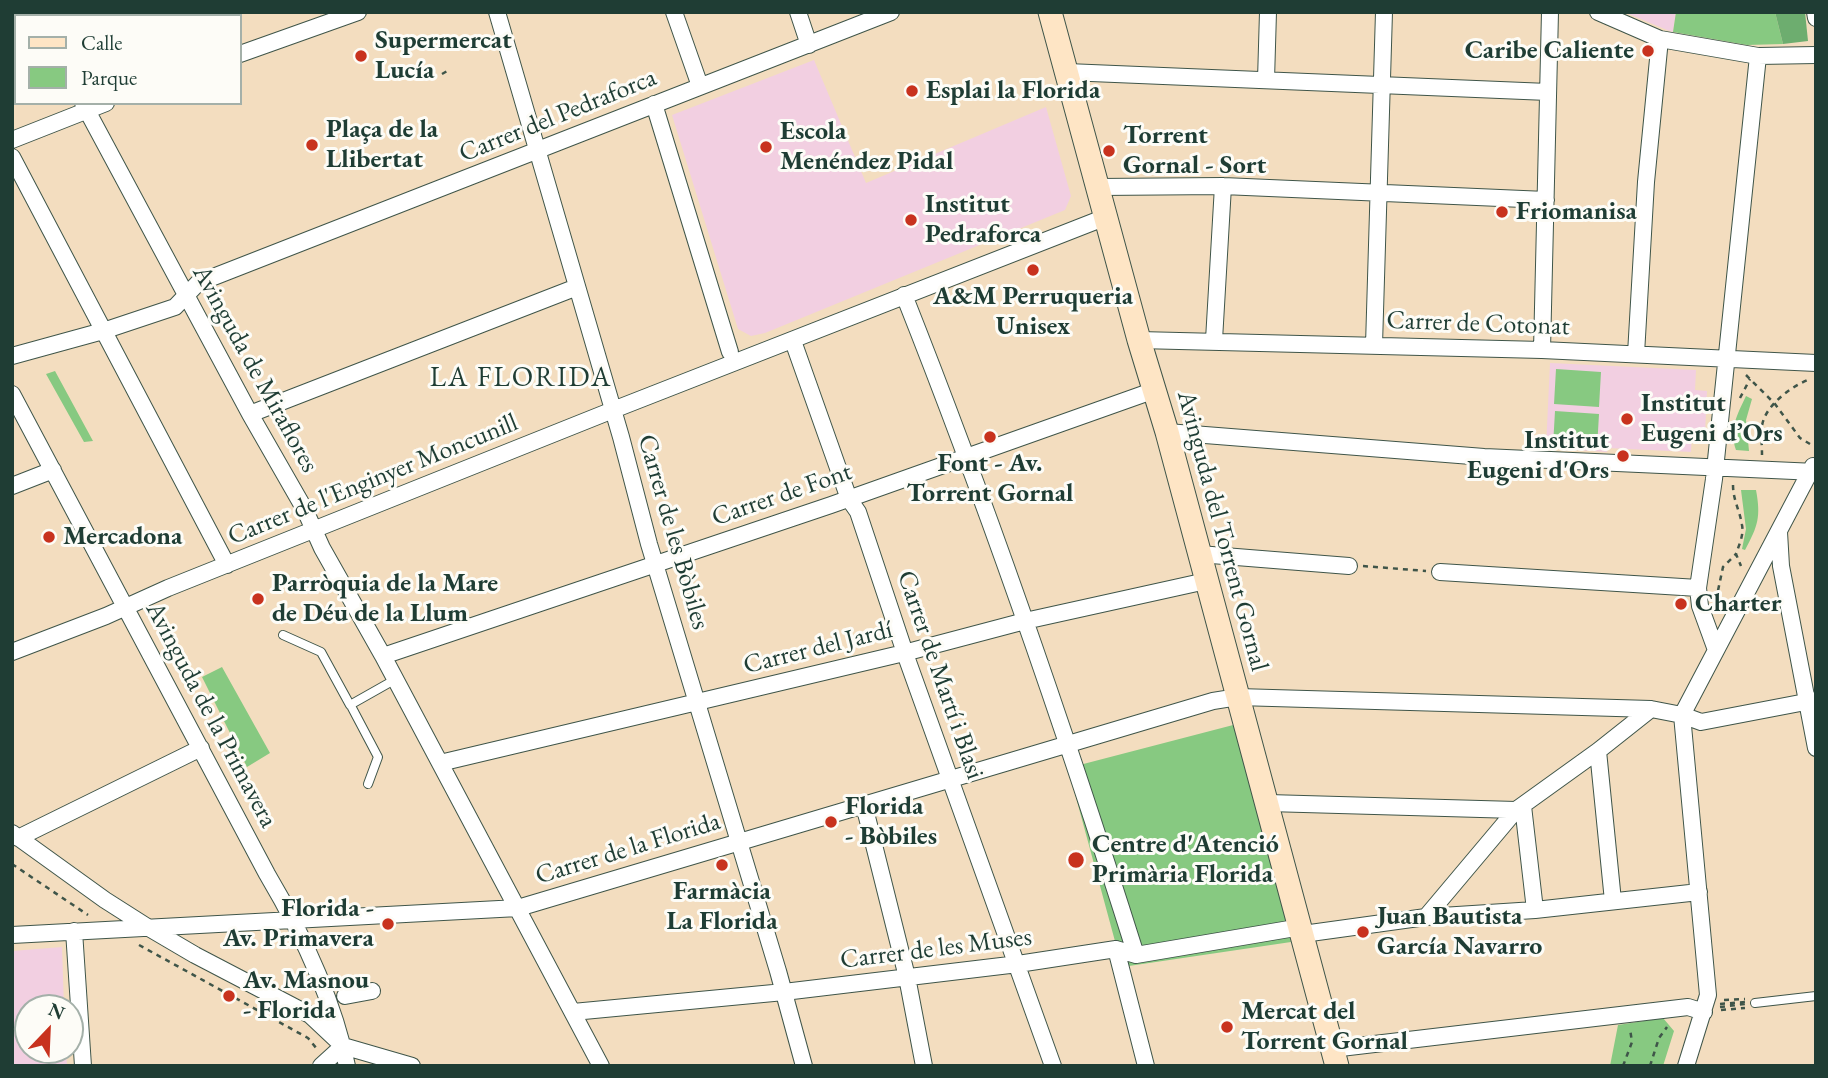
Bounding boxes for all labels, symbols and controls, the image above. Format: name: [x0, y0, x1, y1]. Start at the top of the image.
legend: [14, 14, 242, 105]
place label: Supermercat Lucía: [375, 25, 512, 86]
text: Calle: [81, 29, 123, 56]
place label: Caribe Caliente: [1465, 35, 1634, 67]
marker: Caribe Caliente: [1640, 43, 1656, 59]
marker: Supermercat Lucía: [353, 48, 369, 64]
street label: Carrer del Pedraforca: [455, 62, 661, 170]
text: Parque: [81, 64, 137, 91]
place label: Esplai la Florida: [926, 75, 1100, 107]
marker: Esplai la Florida: [904, 83, 920, 99]
place label: Plaça de la Llibertat: [326, 114, 438, 176]
place label: Escola Menéndez Pidal: [780, 116, 953, 178]
place label: Torrent Gornal - Sort: [1123, 120, 1266, 182]
marker: Plaça de la Llibertat: [304, 137, 320, 153]
marker: Escola Menéndez Pidal: [758, 139, 774, 155]
marker: Torrent Gornal - Sort: [1101, 143, 1117, 159]
place label: Institut Pedraforca: [925, 189, 1041, 250]
place label: Friomanisa: [1516, 196, 1637, 228]
marker: Friomanisa: [1494, 204, 1510, 220]
marker: Institut Pedraforca: [903, 212, 919, 228]
street label: Avinguda de Miraflores: [185, 260, 325, 478]
marker: A&M Perruqueria Unisex: [1025, 262, 1041, 278]
place label: A&M Perruqueria Unisex: [933, 281, 1133, 342]
street label: Carrer de Cotonat: [1386, 305, 1570, 343]
district label: LA FLORIDA: [431, 361, 611, 395]
street label: Avinguda del Torrent Gornal: [1170, 387, 1274, 675]
place label: Institut Eugeni d’Ors: [1641, 388, 1783, 450]
street label: Carrer de l'Enginyer Moncunill: [223, 407, 523, 553]
marker: Institut Eugeni d’Ors: [1619, 411, 1635, 427]
place label: Institut Eugeni d'Ors: [1467, 425, 1609, 486]
marker: Font - Av. Torrent Gornal: [982, 429, 998, 445]
street label: Carrer de les Bòbiles: [630, 431, 716, 633]
place label: Font - Av. Torrent Gornal: [907, 448, 1073, 510]
marker: Institut Eugeni d'Ors: [1615, 448, 1631, 464]
street label: Carrer de Font: [708, 456, 856, 534]
place label: Mercadona: [63, 521, 182, 553]
marker: Mercadona: [41, 529, 57, 545]
street label: Carrer de Martí i Blasi: [890, 567, 990, 783]
place label: Parròquia de la Mare de Déu de la Llum: [272, 568, 498, 630]
place label: Charter: [1695, 588, 1781, 620]
marker: Parròquia de la Mare de Déu de la Llum: [250, 591, 266, 607]
marker: Charter: [1673, 596, 1689, 612]
street label: Avinguda de la Primavera: [138, 597, 284, 833]
street label: Carrer del Jardí: [740, 614, 896, 682]
place label: Florida - Bòbiles: [845, 791, 937, 852]
street label: Carrer de la Florida: [532, 806, 724, 892]
marker: Florida - Bòbiles: [823, 814, 839, 830]
place label: Centre d'Atenció Primària Florida: [1092, 829, 1279, 890]
marker: Centre d'Atenció Primària Florida: [1066, 850, 1086, 870]
marker: Farmàcia La Florida: [714, 857, 730, 873]
place label: Farmàcia La Florida: [666, 876, 778, 938]
place label: Florida - Av. Primavera: [223, 893, 374, 954]
place label: Juan Bautista García Navarro: [1377, 901, 1542, 962]
marker: Florida - Av. Primavera: [380, 916, 396, 932]
street label: Carrer de les Muses: [838, 922, 1034, 976]
marker: Juan Bautista García Navarro: [1355, 924, 1371, 940]
place label: Av. Masnou - Florida: [243, 965, 369, 1026]
marker: Av. Masnou - Florida: [221, 988, 237, 1004]
north arrow: [14, 994, 84, 1064]
place label: Mercat del Torrent Gornal: [1241, 996, 1408, 1058]
text: N: [45, 997, 69, 1026]
marker: Mercat del Torrent Gornal: [1219, 1019, 1235, 1035]

